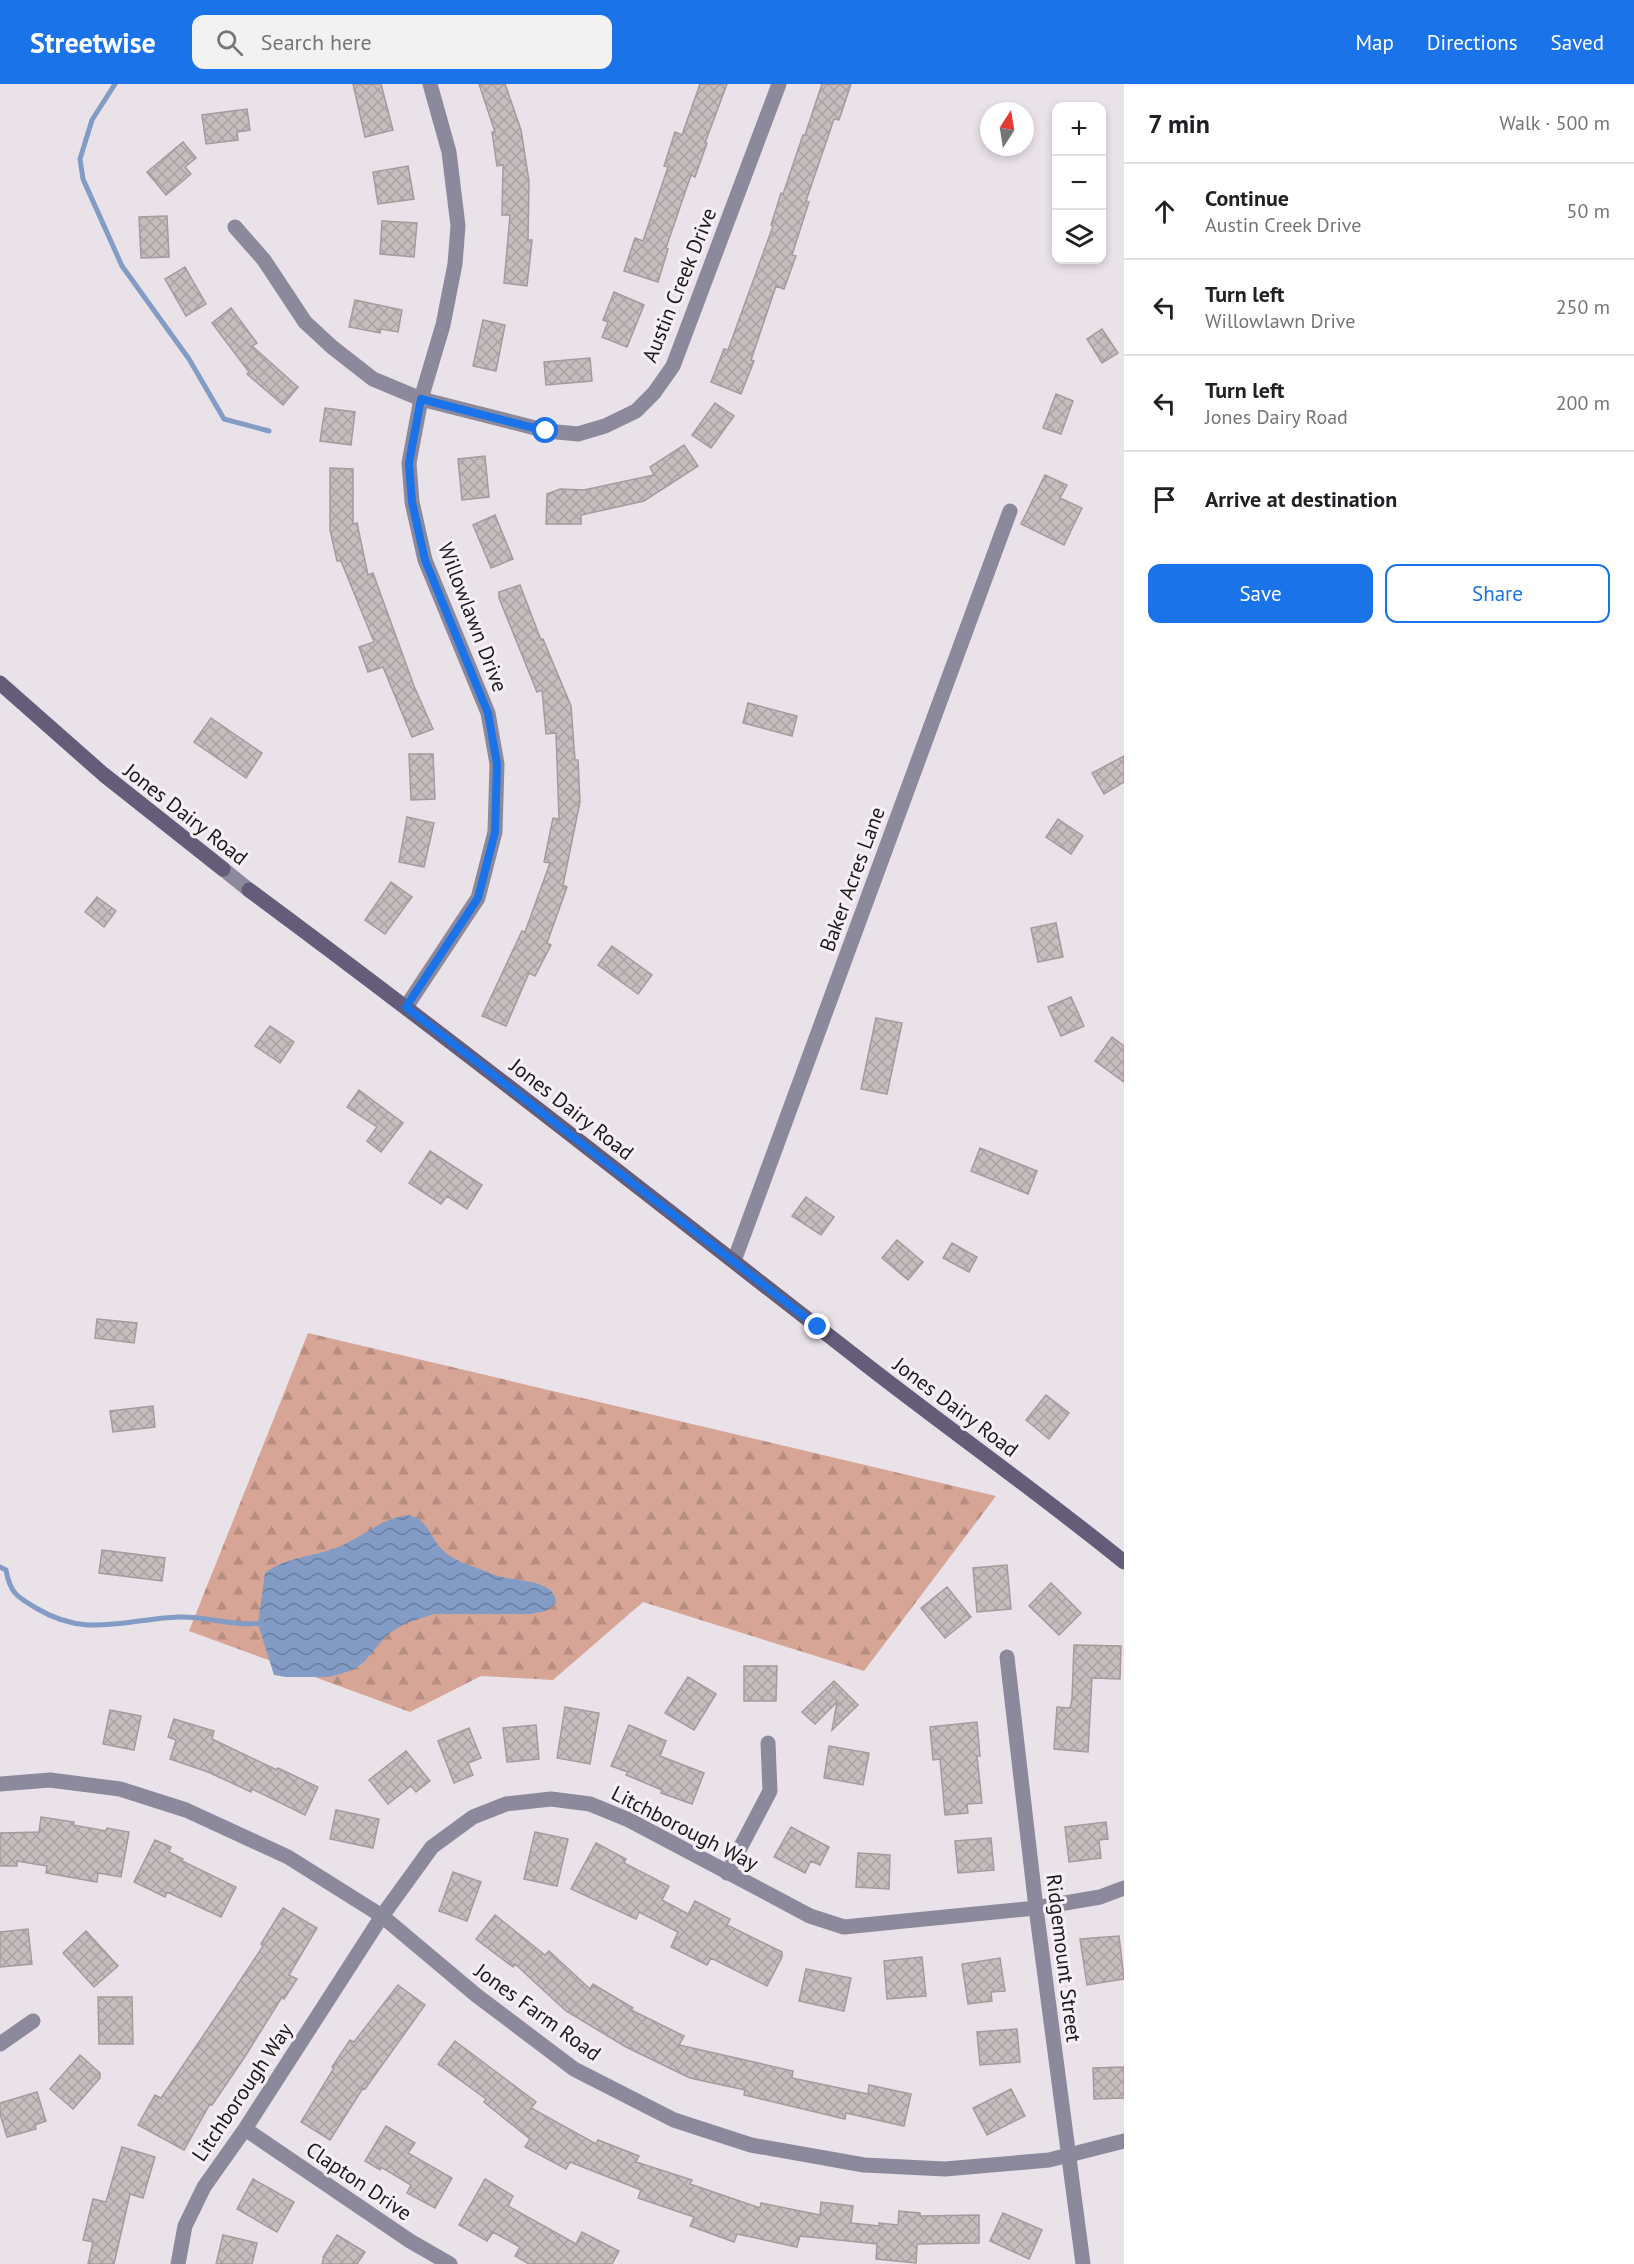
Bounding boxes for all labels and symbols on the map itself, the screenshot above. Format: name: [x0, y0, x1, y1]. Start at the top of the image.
north arrow: [980, 102, 1034, 156]
street label: Austin Creek Drive: [636, 204, 722, 366]
route start: [532, 417, 558, 443]
street label: Willowlawn Drive: [432, 538, 514, 696]
street label: Jones Dairy Road: [118, 757, 253, 871]
street label: Baker Acres Lane: [813, 803, 891, 955]
street label: Jones Dairy Road: [504, 1052, 639, 1166]
route end: [804, 1313, 830, 1339]
street label: Jones Dairy Road: [887, 1350, 1024, 1463]
street label: Litchborough Way: [607, 1779, 763, 1877]
street label: Ridgemount Street: [1040, 1873, 1088, 2043]
street label: Jones Farm Road: [469, 1957, 606, 2067]
street label: Litchborough Way: [186, 2017, 298, 2166]
street label: Clapton Drive: [301, 2136, 417, 2226]

